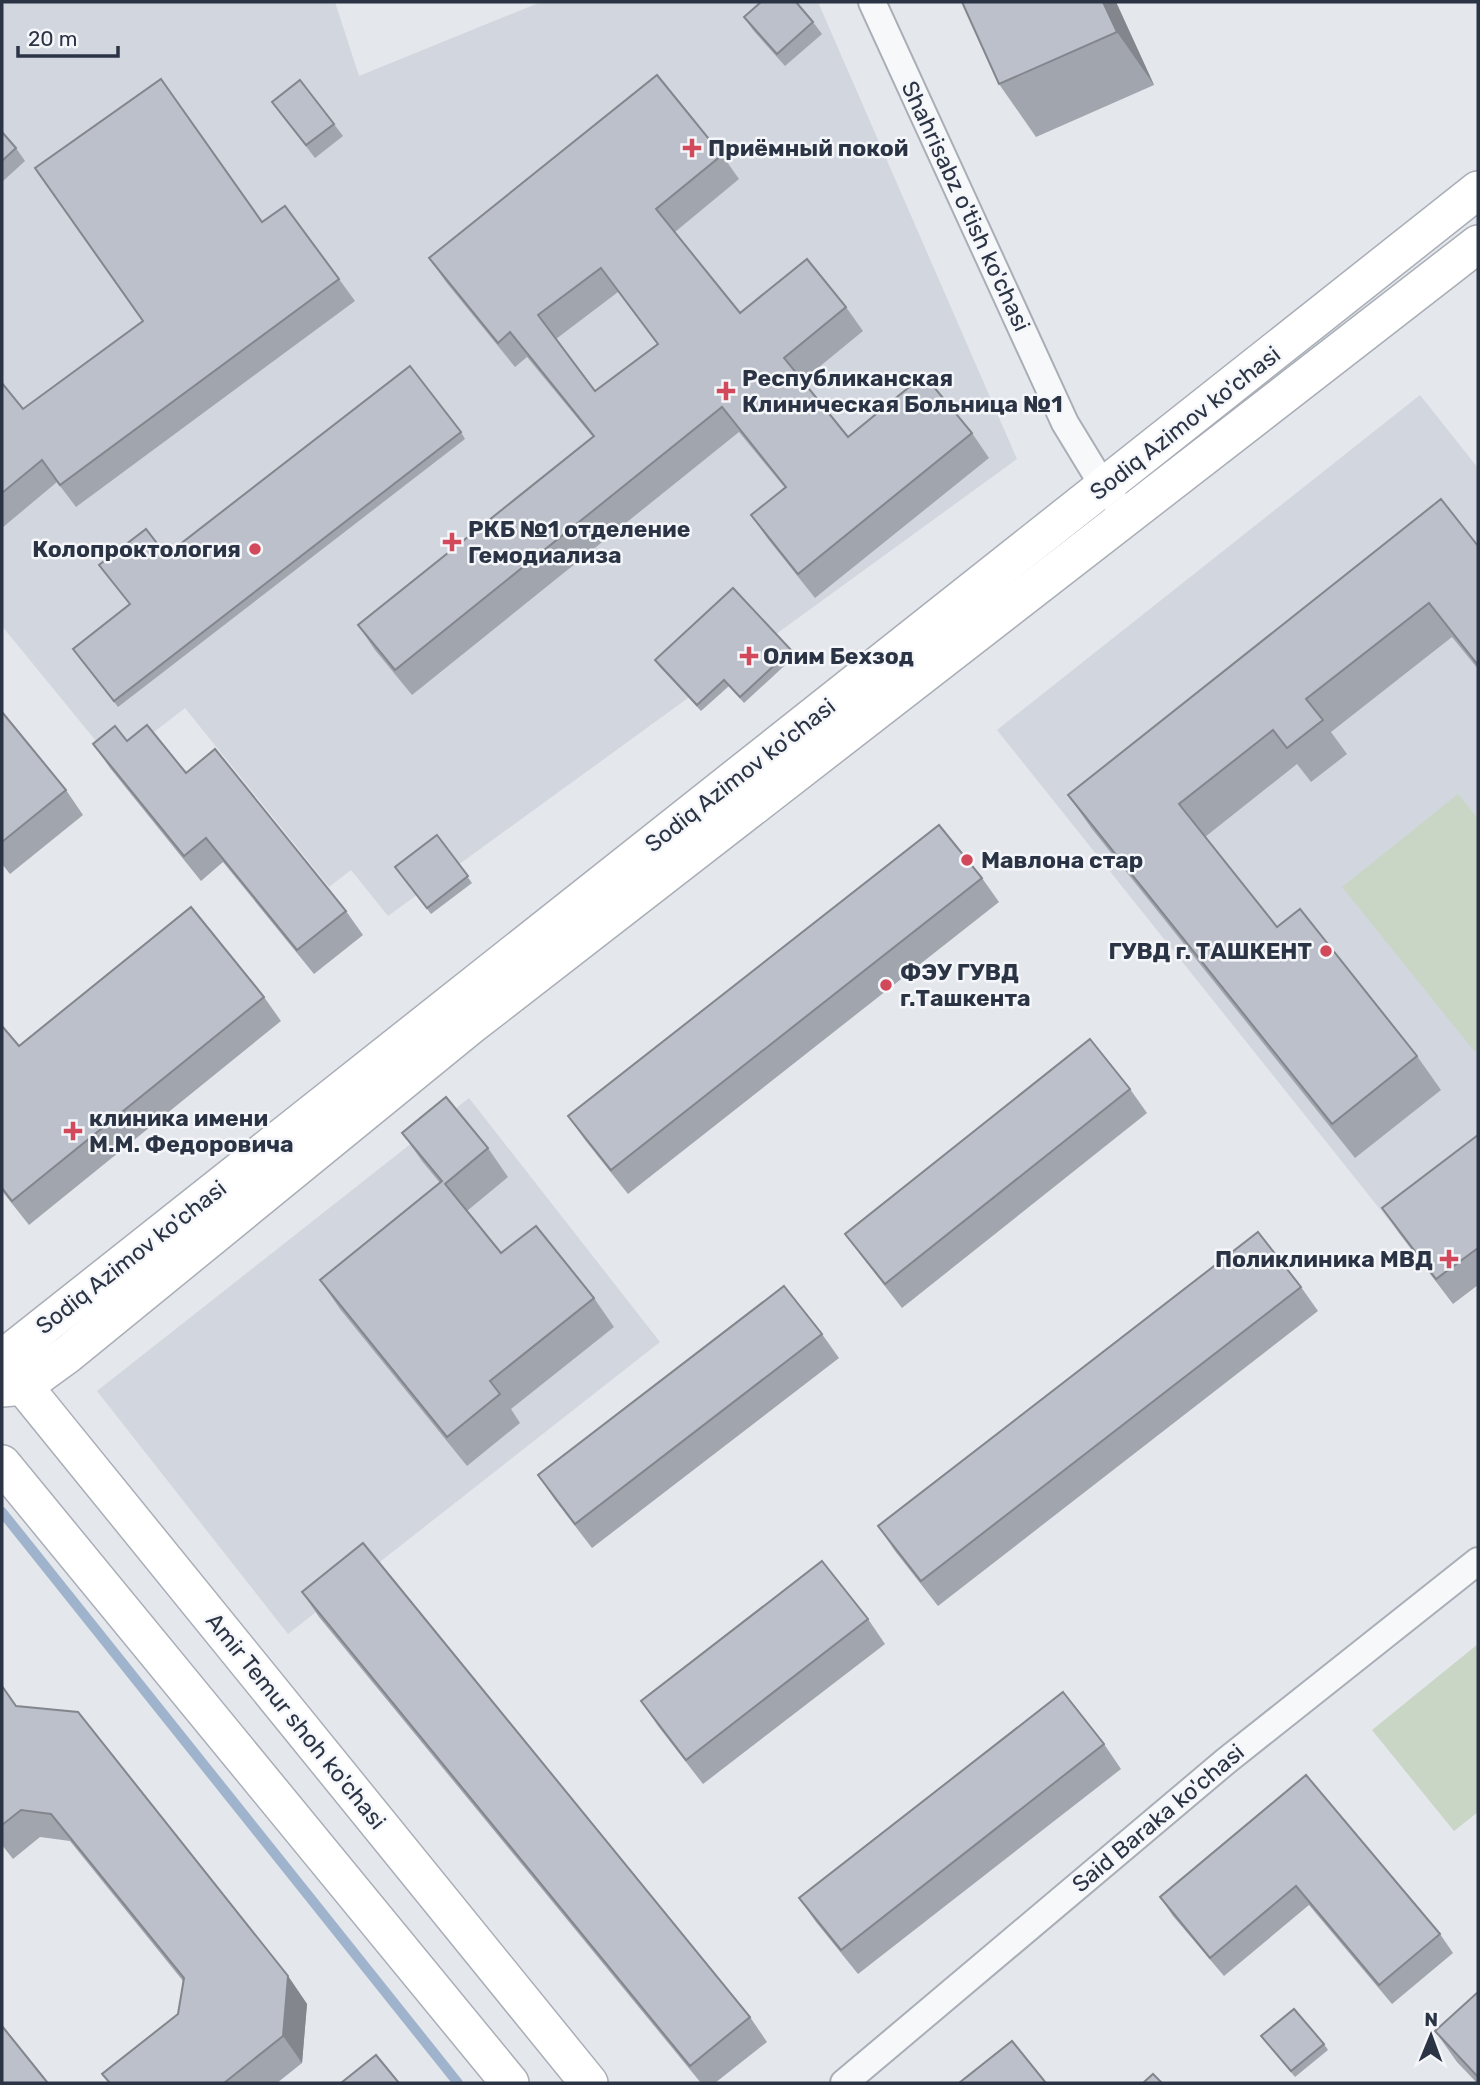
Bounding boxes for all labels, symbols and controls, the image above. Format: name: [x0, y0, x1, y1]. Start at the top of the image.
scale bar: [18, 14, 117, 58]
text: 20 m: [28, 26, 77, 51]
street label: Shahrisabz o'tish ko'chasi: [896, 76, 1036, 336]
place label: Приёмный покой: [708, 134, 909, 162]
marker: Приёмный покой: [682, 138, 702, 158]
street label: Sodiq Azimov ko'chasi: [1084, 340, 1286, 506]
place label: Республиканская Клиническая Больница №1: [742, 364, 1063, 418]
marker: Республиканская Клиническая Больница №1: [716, 381, 736, 401]
place label: РКБ №1 отделение Гемодиализа: [468, 515, 690, 569]
marker: РКБ №1 отделение Гемодиализа: [442, 532, 462, 552]
place label: Колопроктология: [32, 535, 241, 563]
marker: Колопроктология: [247, 541, 263, 557]
place label: Олим Бехзод: [763, 642, 914, 670]
marker: Олим Бехзод: [741, 648, 757, 664]
street label: Sodiq Azimov ko'chasi: [639, 692, 841, 858]
place label: Мавлона стар: [981, 846, 1143, 874]
marker: Мавлона стар: [959, 852, 975, 868]
place label: ГУВД г. ТАШКЕНТ: [1109, 937, 1312, 965]
marker: ГУВД г. ТАШКЕНТ: [1318, 943, 1334, 959]
place label: ФЭУ ГУВД г.Ташкента: [900, 958, 1031, 1012]
marker: ФЭУ ГУВД г.Ташкента: [878, 977, 894, 993]
place label: клиника имени М.М. Федоровича: [89, 1104, 294, 1158]
marker: клиника имени М.М. Федоровича: [63, 1121, 83, 1141]
street label: Sodiq Azimov ko'chasi: [30, 1174, 232, 1340]
place label: Поликлиника МВД: [1215, 1245, 1433, 1273]
marker: Поликлиника МВД: [1439, 1249, 1459, 1269]
street label: Amir Temur shoh ko'chasi: [200, 1607, 392, 1835]
street label: Said Baraka ko'chasi: [1066, 1738, 1250, 1898]
north arrow: [1396, 2001, 1466, 2071]
text: N: [1424, 2008, 1438, 2031]

